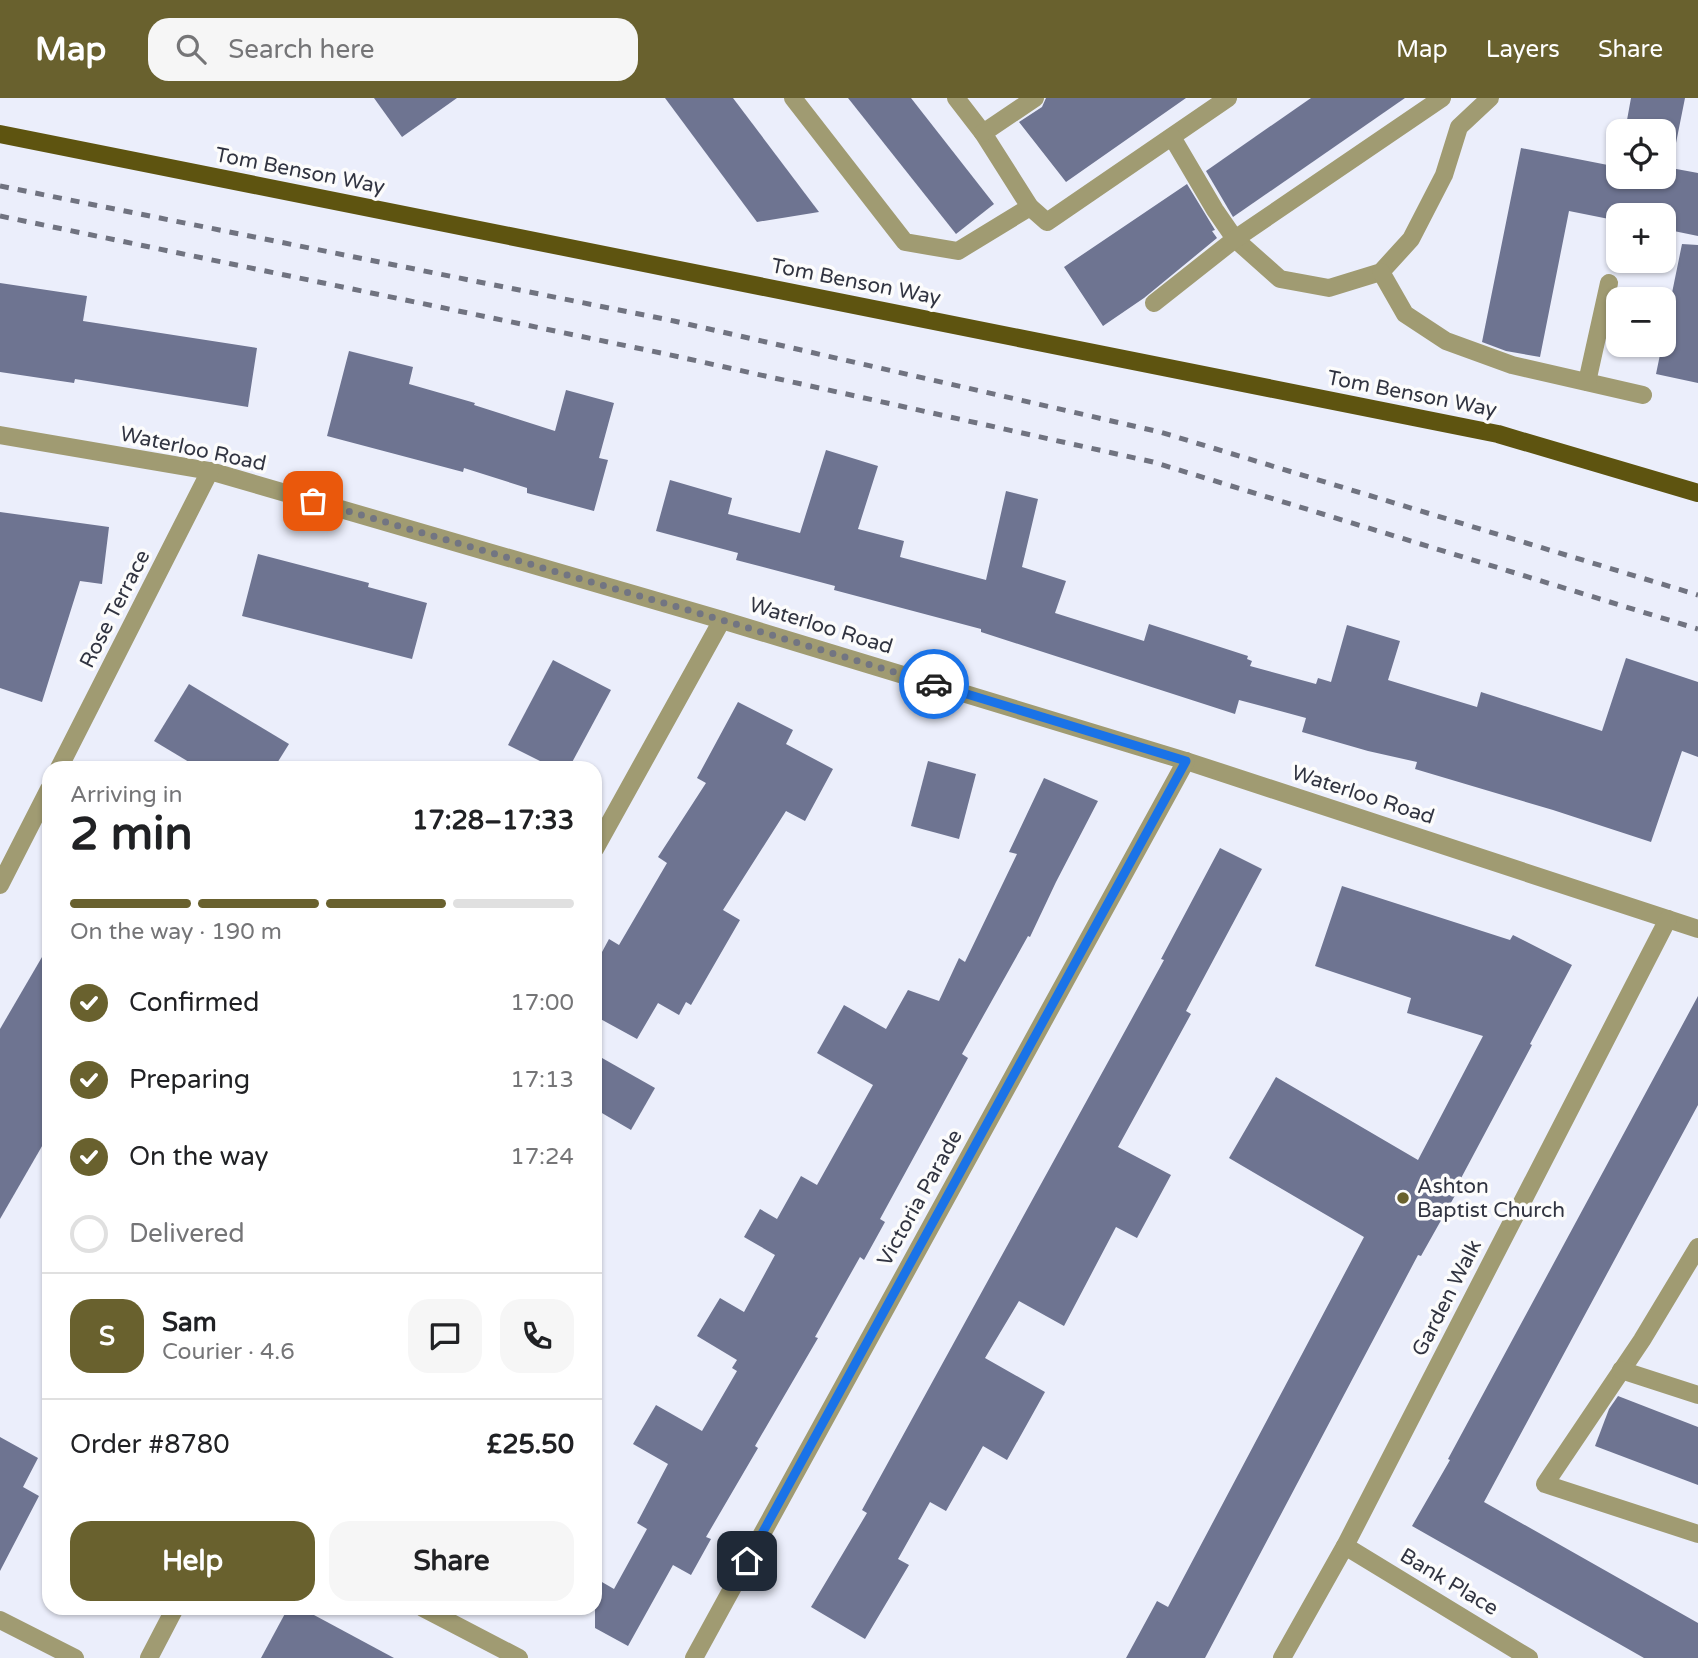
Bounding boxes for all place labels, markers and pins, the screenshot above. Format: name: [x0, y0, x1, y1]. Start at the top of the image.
pin: [283, 471, 343, 531]
place label: Ashton Baptist Church: [1417, 1174, 1565, 1223]
marker: Ashton Baptist Church: [1395, 1190, 1411, 1206]
pin: [717, 1531, 777, 1591]

